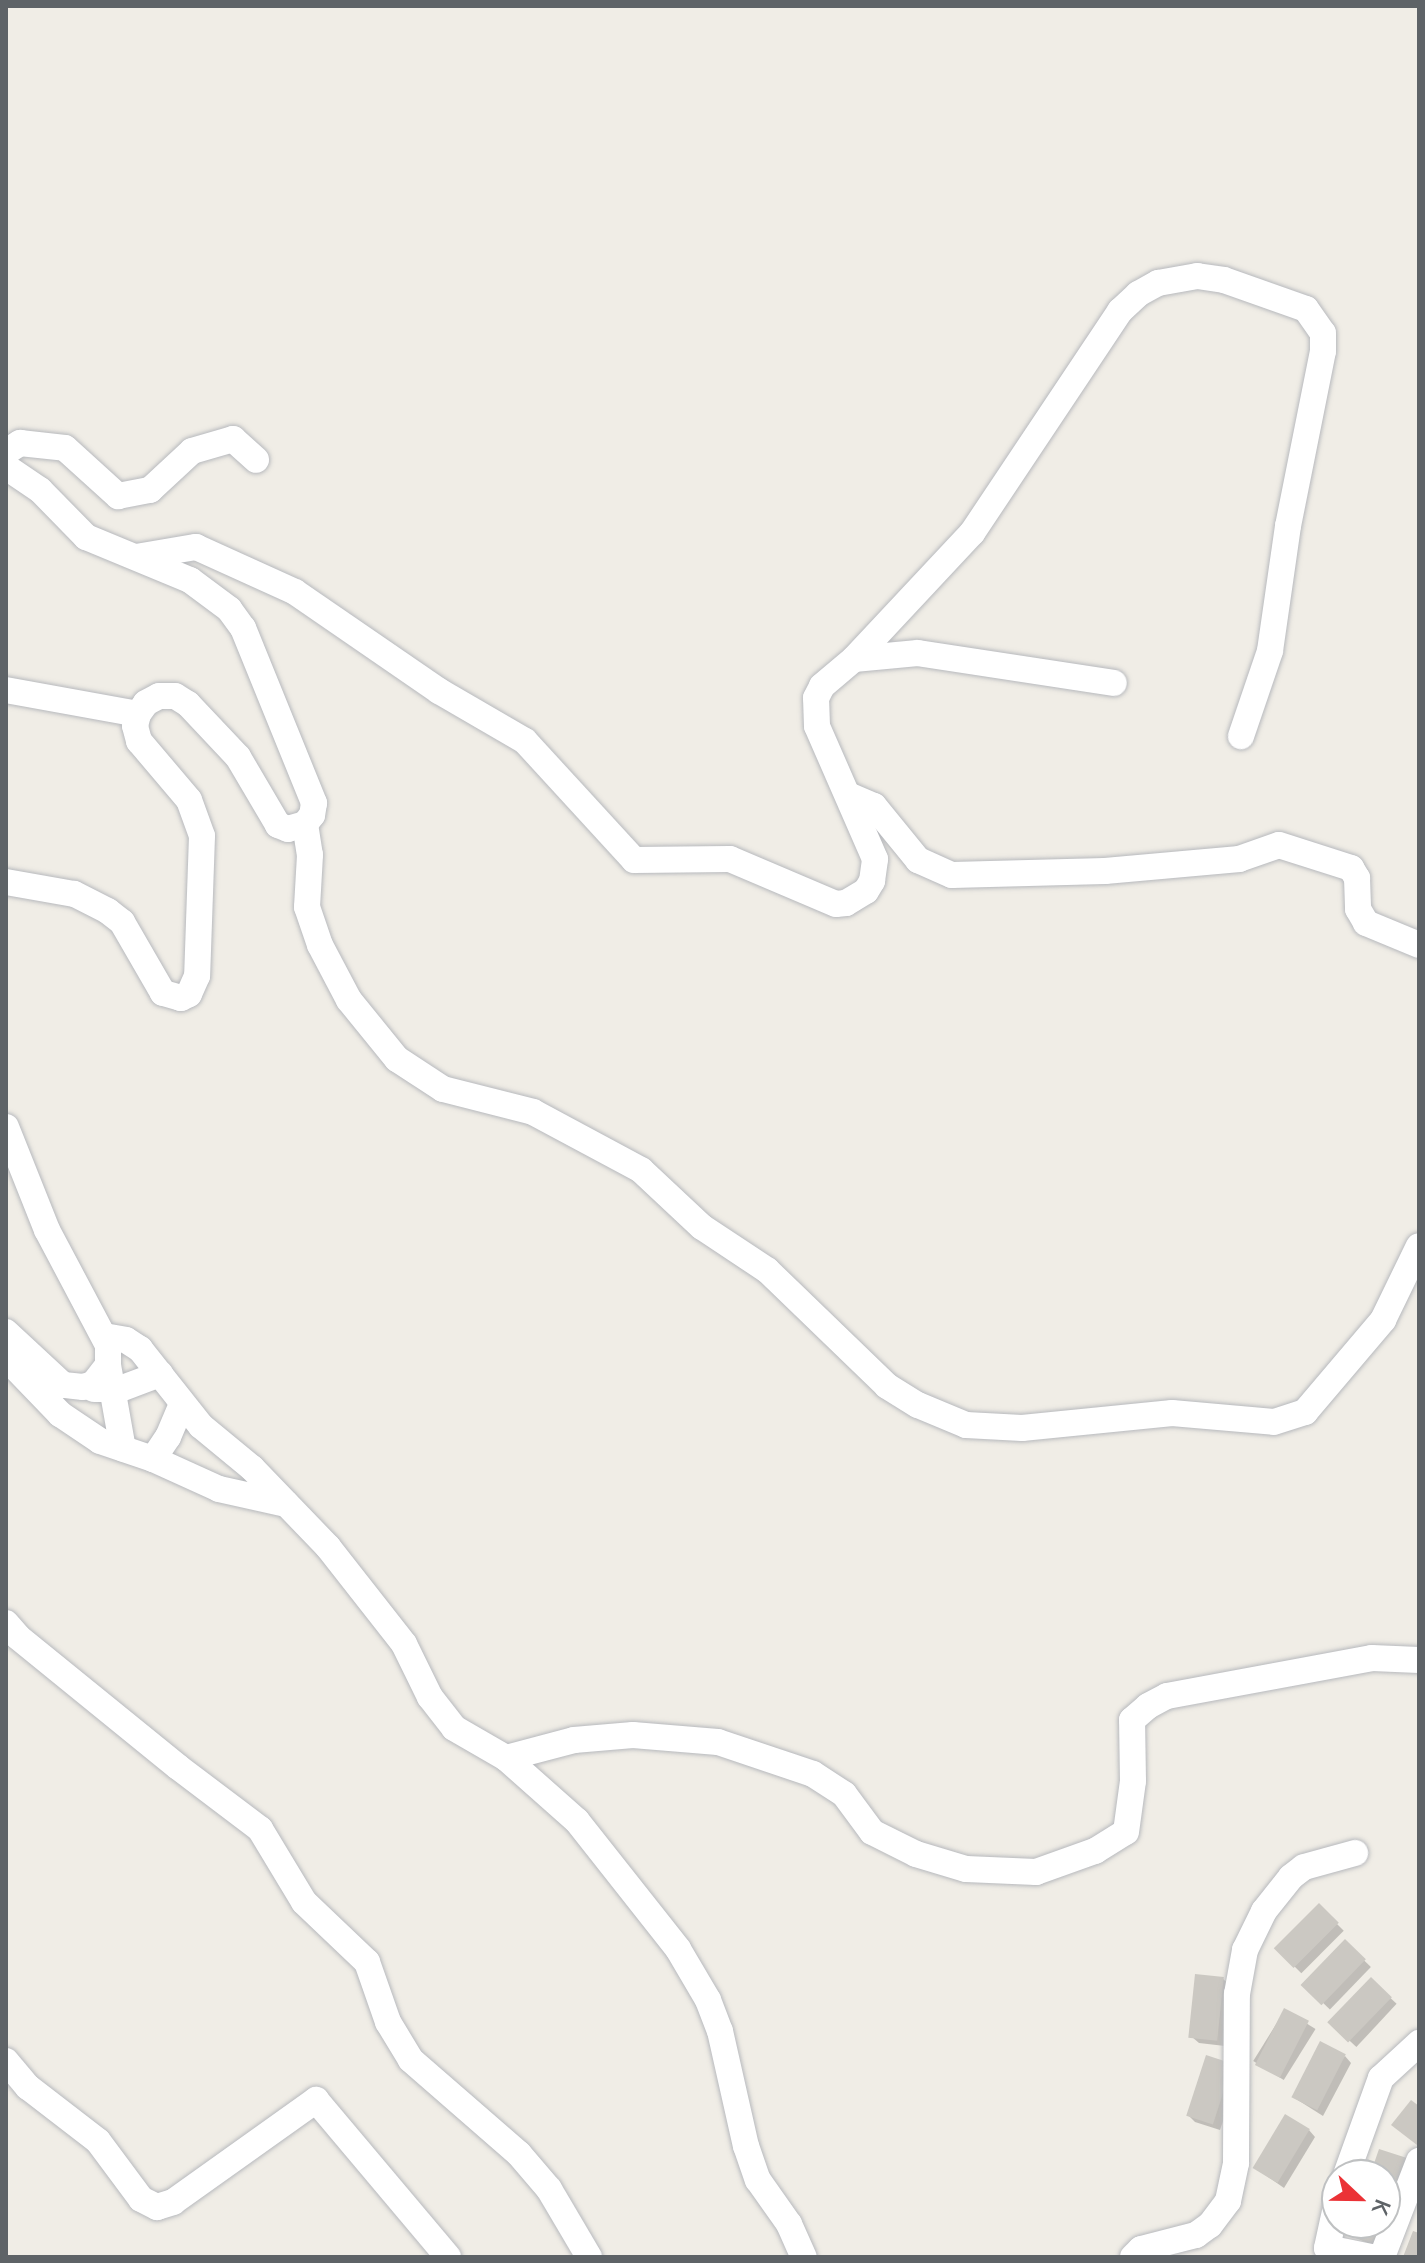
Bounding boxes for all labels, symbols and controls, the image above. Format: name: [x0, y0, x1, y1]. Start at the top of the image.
north arrow: [1321, 2159, 1401, 2239]
text: K: [1365, 2195, 1398, 2219]

